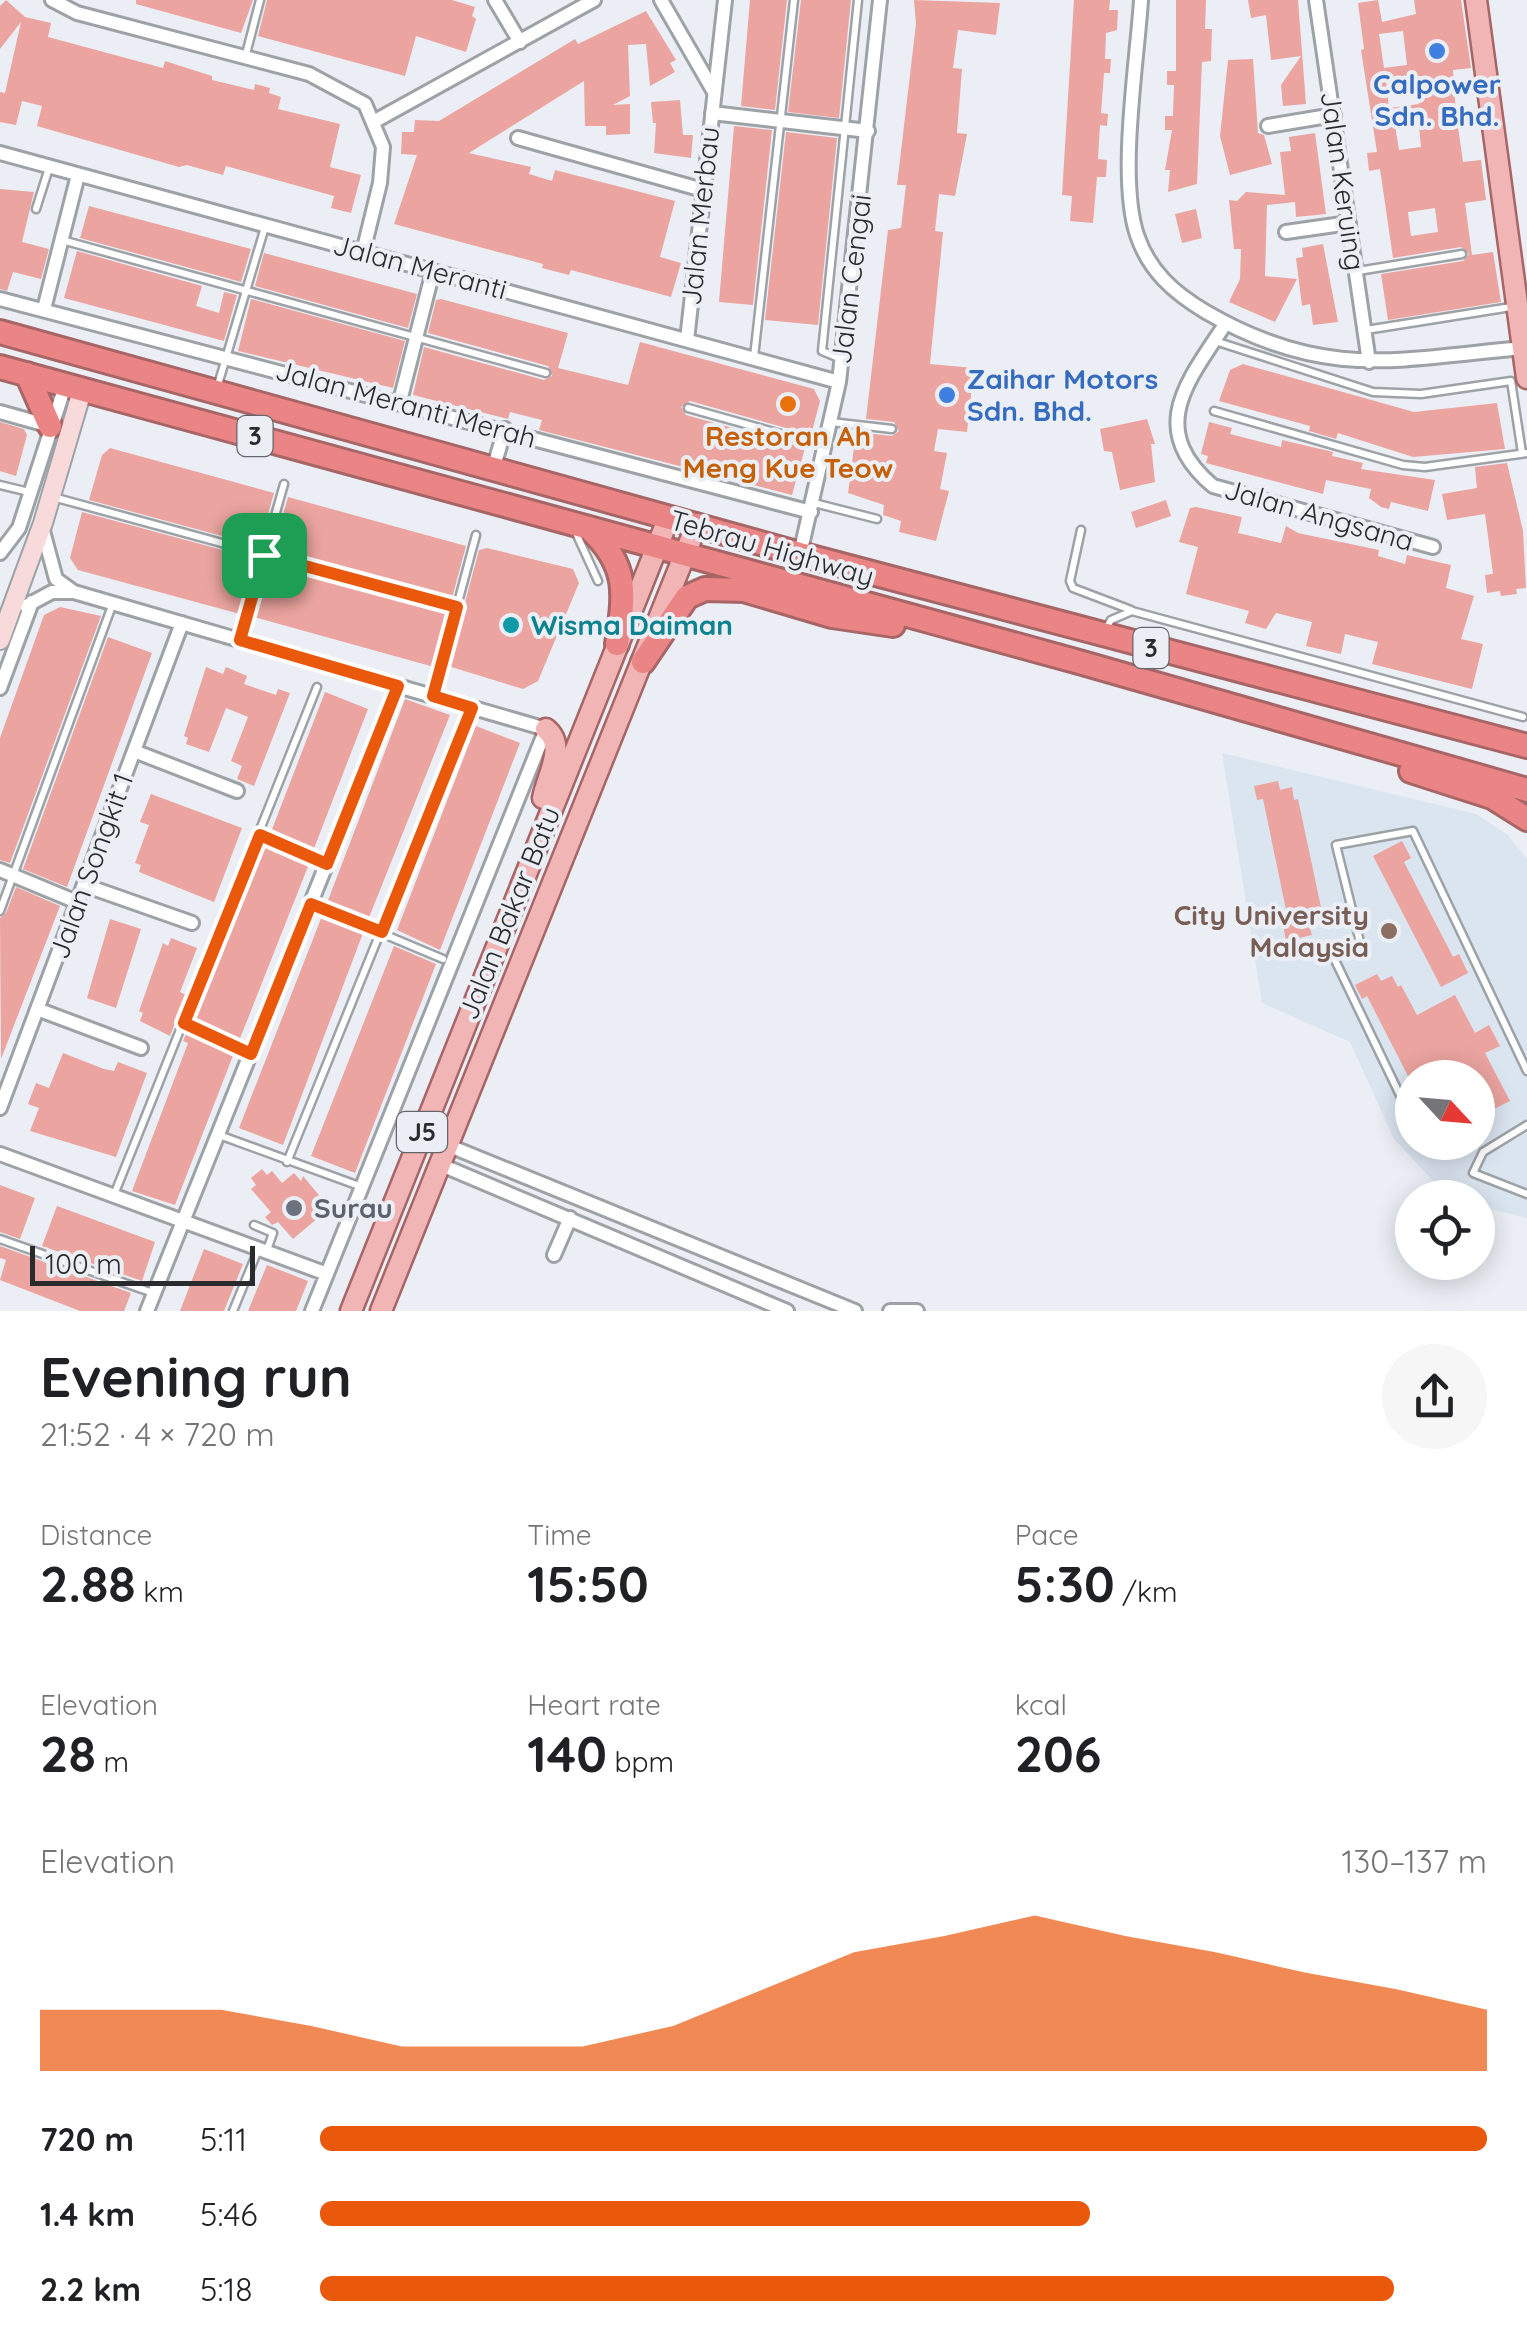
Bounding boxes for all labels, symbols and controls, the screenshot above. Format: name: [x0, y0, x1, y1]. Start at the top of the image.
marker: Calpower Sdn. Bhd.: [1426, 40, 1448, 62]
place label: Calpower Sdn. Bhd.: [1373, 66, 1501, 133]
street label: Jalan Keruing: [1314, 89, 1373, 273]
street label: Jalan Merbau: [673, 125, 726, 307]
street label: Jalan Cengai: [823, 192, 878, 366]
street label: Jalan Meranti: [329, 227, 511, 306]
street label: Jalan Meranti Merah: [272, 352, 540, 455]
place label: Zaihar Motors Sdn. Bhd.: [967, 361, 1158, 428]
marker: Zaihar Motors Sdn. Bhd.: [936, 384, 958, 406]
marker: Restoran Ah Meng Kue Teow: [777, 393, 799, 415]
road number: 3: [238, 416, 272, 456]
place label: Restoran Ah Meng Kue Teow: [683, 418, 893, 485]
street label: Jalan Angsana: [1220, 471, 1418, 558]
street label: Tebrau Highway: [666, 502, 878, 593]
pin: [222, 513, 307, 598]
icon: arrive: [237, 528, 292, 583]
place label: Wisma Daiman: [531, 607, 733, 642]
marker: Wisma Daiman: [500, 614, 522, 636]
road number: 3: [1134, 628, 1168, 668]
street label: Jalan Songkit 1: [41, 768, 140, 963]
street label: Jalan Bakar Batu: [450, 801, 567, 1024]
place label: City University Malaysia: [1174, 897, 1369, 964]
marker: City University Malaysia: [1378, 920, 1400, 942]
north arrow: [1395, 1060, 1495, 1160]
map controls: [1395, 1060, 1495, 1280]
road number: J5: [397, 1112, 447, 1152]
button: locate: [1395, 1180, 1495, 1280]
place label: Surau: [314, 1190, 393, 1225]
marker: Surau: [283, 1197, 305, 1219]
scale bar: [30, 1241, 255, 1286]
text: 100 m: [45, 1246, 122, 1281]
text: Evening run: [40, 1342, 352, 1411]
button: share: [1382, 1344, 1487, 1449]
text: 21:52 · 4 × 720 m: [40, 1414, 275, 1454]
text: Distance: [40, 1517, 152, 1552]
text: Time: [527, 1517, 592, 1552]
text: Pace: [1015, 1517, 1079, 1552]
text: 2.88: [40, 1552, 136, 1615]
text: 15:50: [527, 1552, 649, 1615]
text: 5:30: [1015, 1552, 1115, 1615]
text: km: [136, 1574, 184, 1609]
text: /km: [1115, 1574, 1177, 1609]
text: Elevation: [40, 1687, 158, 1722]
text: Heart rate: [527, 1687, 661, 1722]
text: kcal: [1015, 1687, 1067, 1722]
text: 28: [40, 1722, 96, 1785]
text: 140: [527, 1722, 607, 1785]
text: 206: [1015, 1722, 1101, 1785]
text: m: [96, 1744, 129, 1779]
text: bpm: [607, 1744, 674, 1779]
text: Elevation: [40, 1841, 175, 1881]
text: 130–137 m: [1342, 1841, 1487, 1881]
text: 720 m: [40, 2119, 134, 2159]
text: 5:11: [200, 2119, 247, 2159]
text: 1.4 km: [40, 2194, 135, 2234]
text: 5:46: [200, 2194, 258, 2234]
text: 2.2 km: [40, 2269, 141, 2309]
text: 5:18: [200, 2269, 253, 2309]

